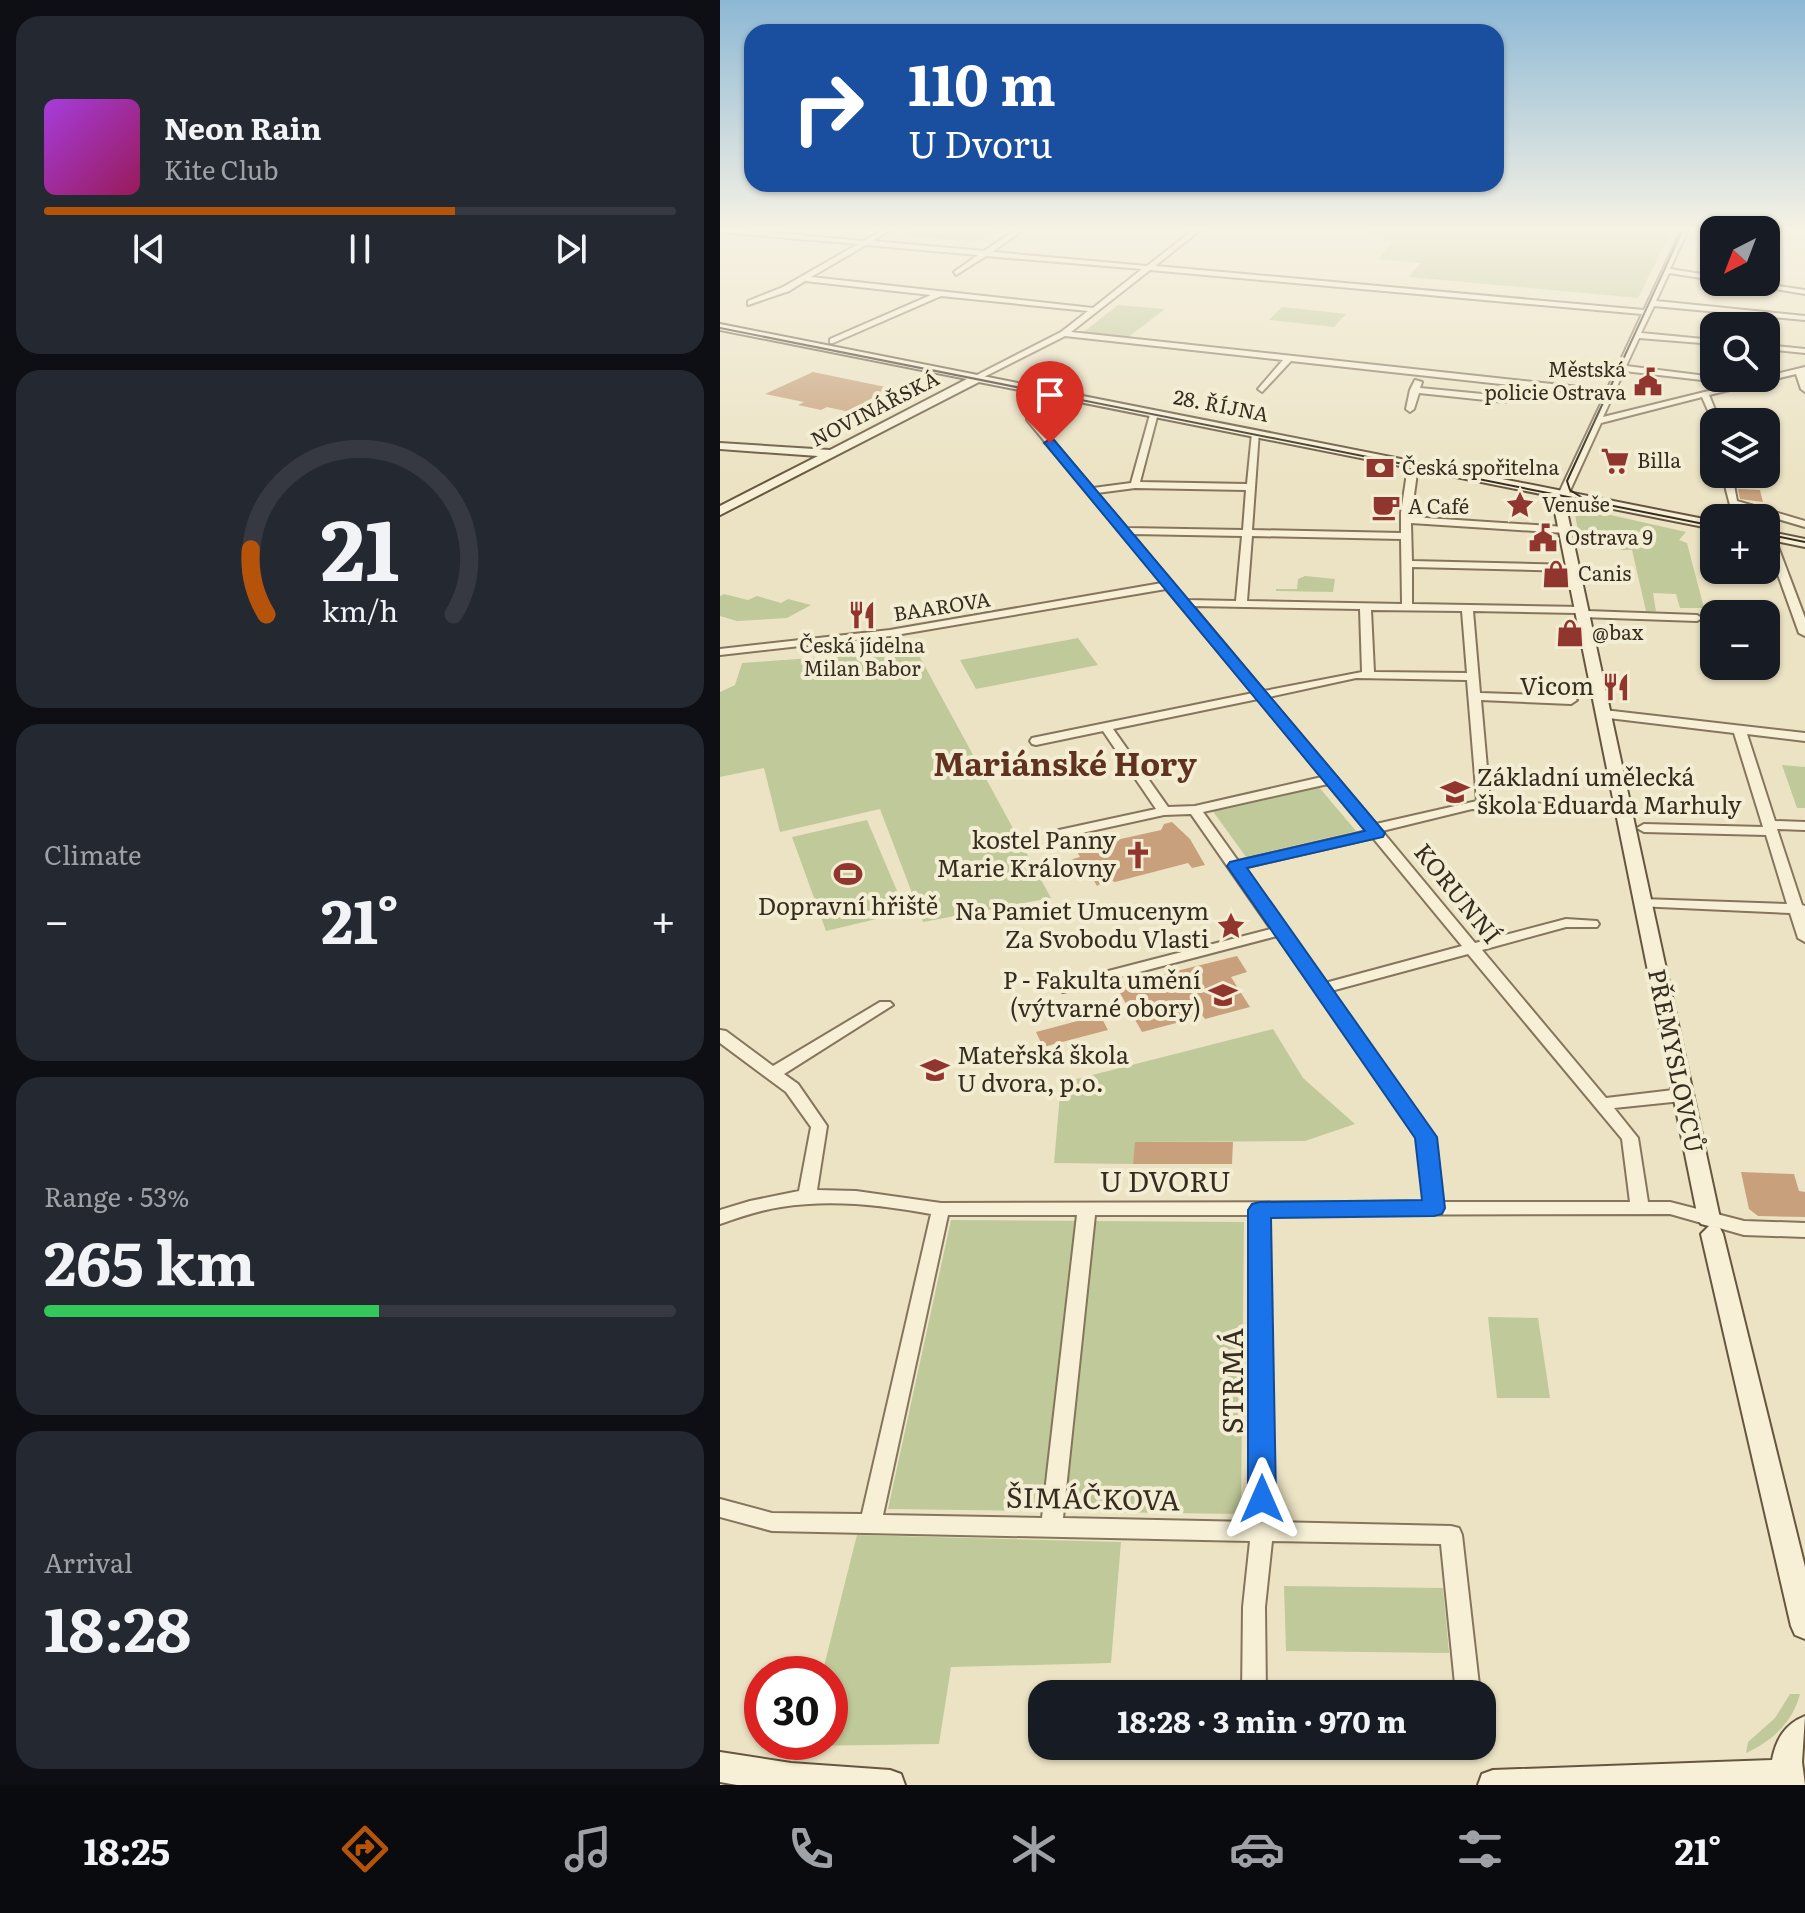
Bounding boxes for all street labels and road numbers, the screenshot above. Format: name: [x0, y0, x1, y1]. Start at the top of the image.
street label: NOVINÁŘSKÁ: [805, 362, 944, 452]
street label: 28. ŘÍJNA: [1171, 380, 1272, 428]
street label: BAAROVA: [891, 583, 993, 627]
street label: KORUNNÍ: [1407, 835, 1511, 950]
street label: PŘEMYSLOVCŮ: [1641, 965, 1714, 1156]
street label: U DVORU: [1099, 1159, 1231, 1201]
street label: STRMÁ: [1210, 1328, 1252, 1434]
street label: ŠIMÁČKOVA: [1006, 1474, 1181, 1520]

